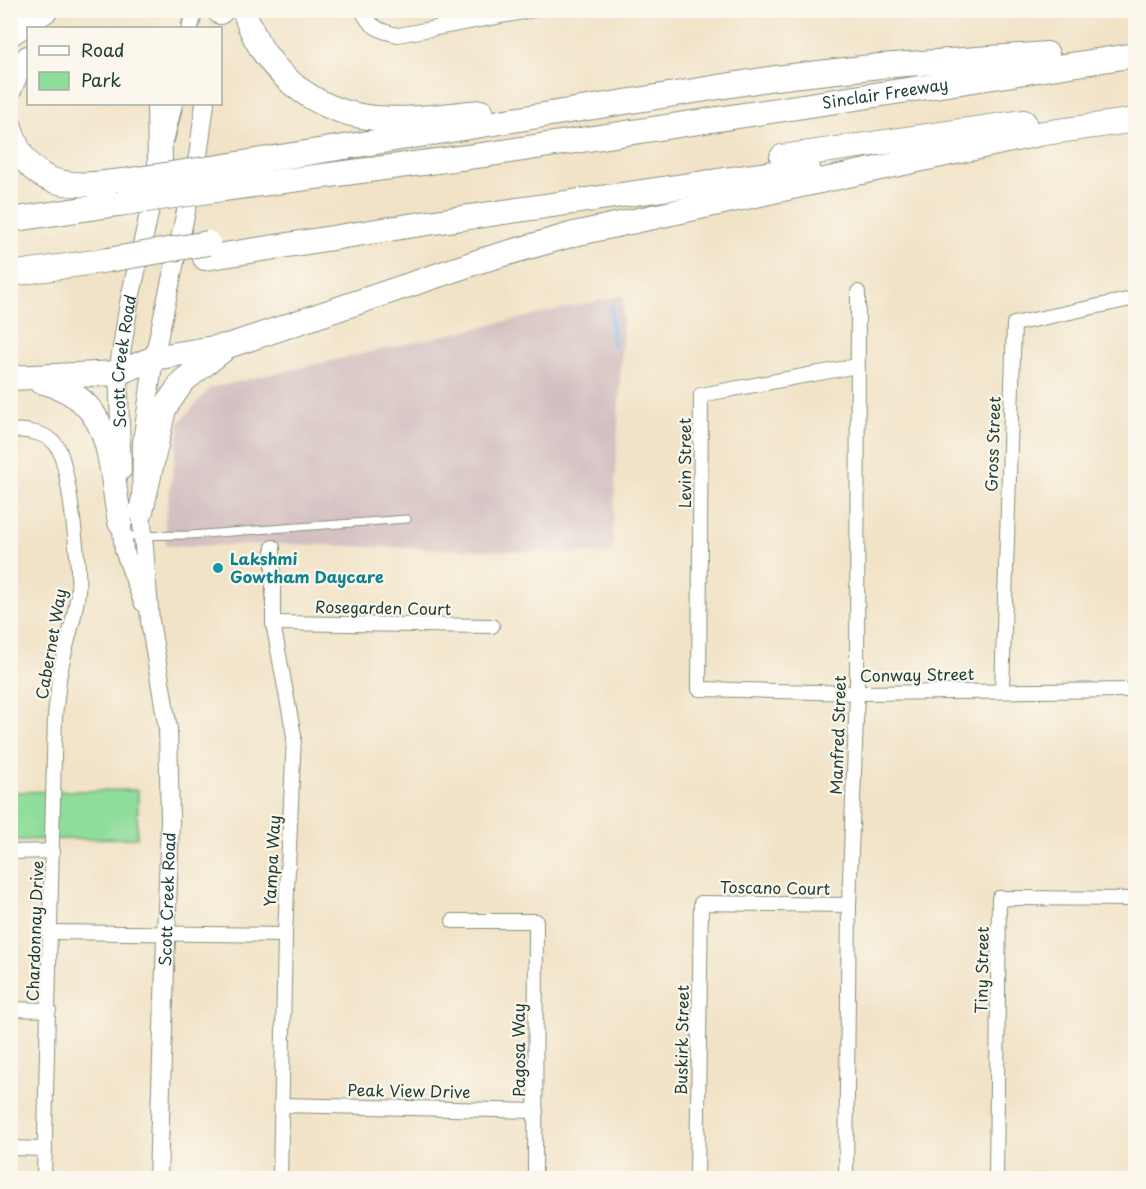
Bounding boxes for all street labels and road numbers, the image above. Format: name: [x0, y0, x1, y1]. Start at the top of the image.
street label: Sinclair Freeway: [820, 71, 950, 114]
street label: Scott Creek Road: [105, 292, 142, 429]
street label: Gross Street: [978, 395, 1006, 492]
street label: Levin Street: [672, 417, 696, 508]
street label: Cabernet Way: [28, 587, 72, 701]
street label: Rosegarden Court: [315, 594, 452, 620]
street label: Conway Street: [860, 661, 975, 687]
street label: Manfred Street: [823, 674, 851, 795]
street label: Yampa Way: [257, 814, 285, 907]
street label: Scott Creek Road: [152, 832, 181, 967]
street label: Chardonnay Drive: [20, 860, 48, 1002]
street label: Toscano Court: [720, 874, 831, 900]
street label: Tiny Street: [968, 926, 994, 1014]
street label: Buskirk Street: [668, 984, 694, 1095]
street label: Pagosa Way: [506, 1003, 530, 1097]
street label: Peak View Drive: [347, 1077, 471, 1103]

